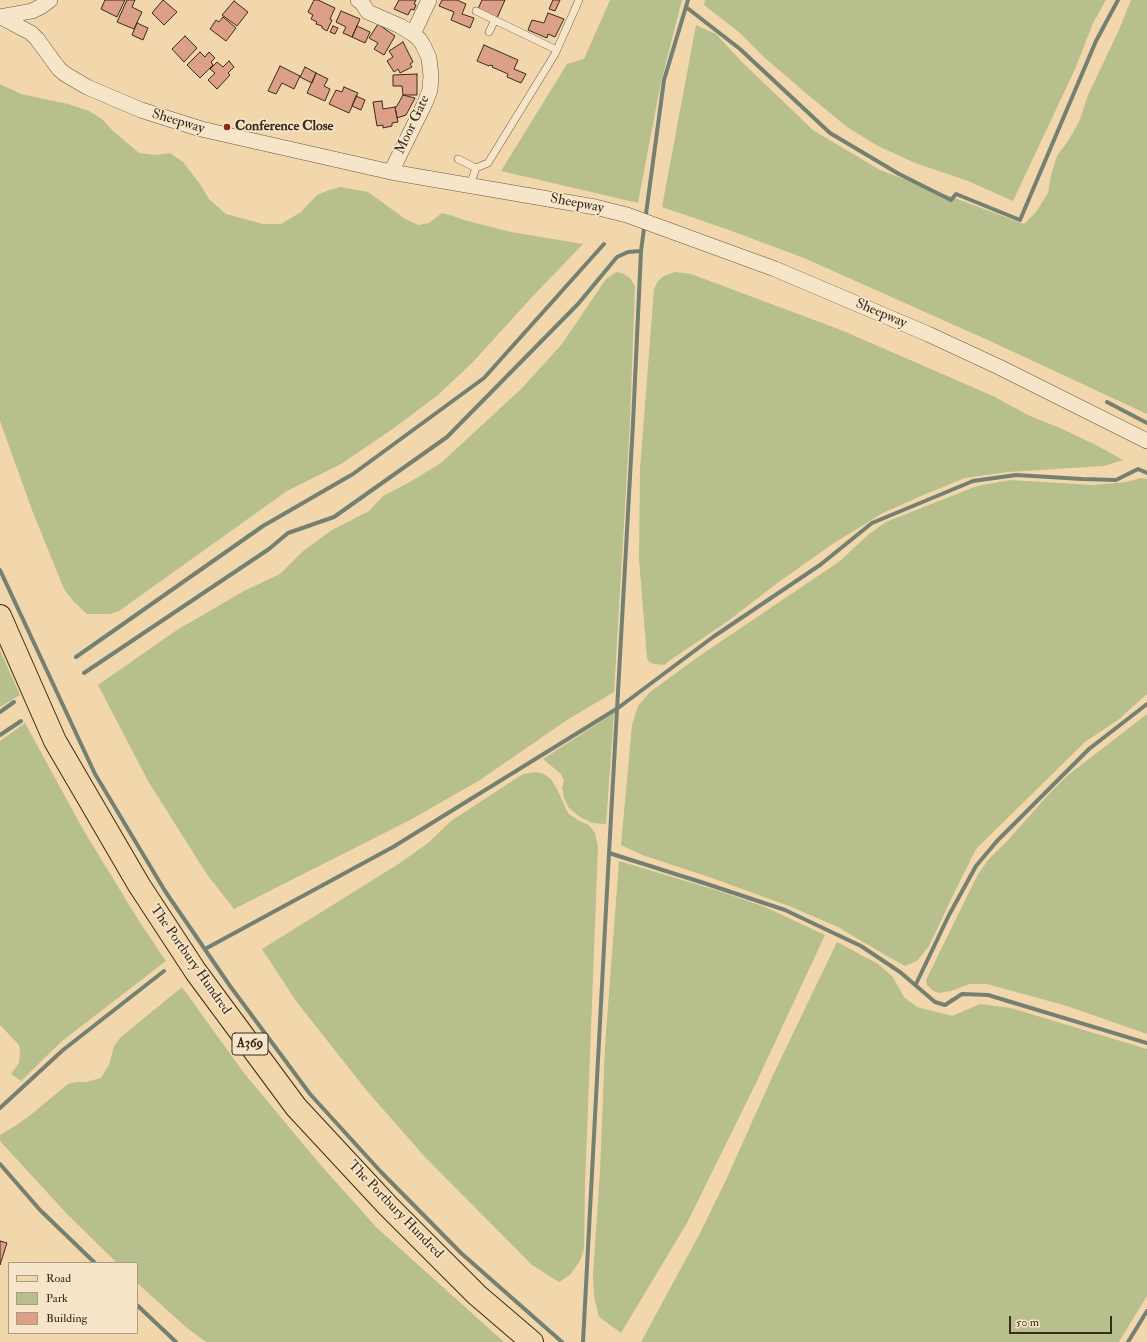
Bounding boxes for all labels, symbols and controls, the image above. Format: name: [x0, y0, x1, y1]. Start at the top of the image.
street label: Moor Gate: [392, 93, 434, 157]
street label: Sheepway: [150, 106, 206, 138]
place label: Conference Close: [235, 119, 333, 135]
marker: Conference Close: [222, 122, 232, 132]
street label: Sheepway: [549, 191, 605, 217]
street label: Sheepway: [853, 296, 909, 332]
street label: The Portbury Hundred: [146, 902, 234, 1018]
road number: A369: [232, 1033, 268, 1055]
street label: The Portbury Hundred: [344, 1157, 446, 1263]
legend: [8, 1262, 138, 1334]
text: Road: [46, 1271, 71, 1286]
text: Park: [46, 1291, 68, 1306]
scale bar: [1011, 1308, 1114, 1334]
text: Building: [46, 1311, 87, 1326]
text: 50 m: [1016, 1315, 1039, 1330]

